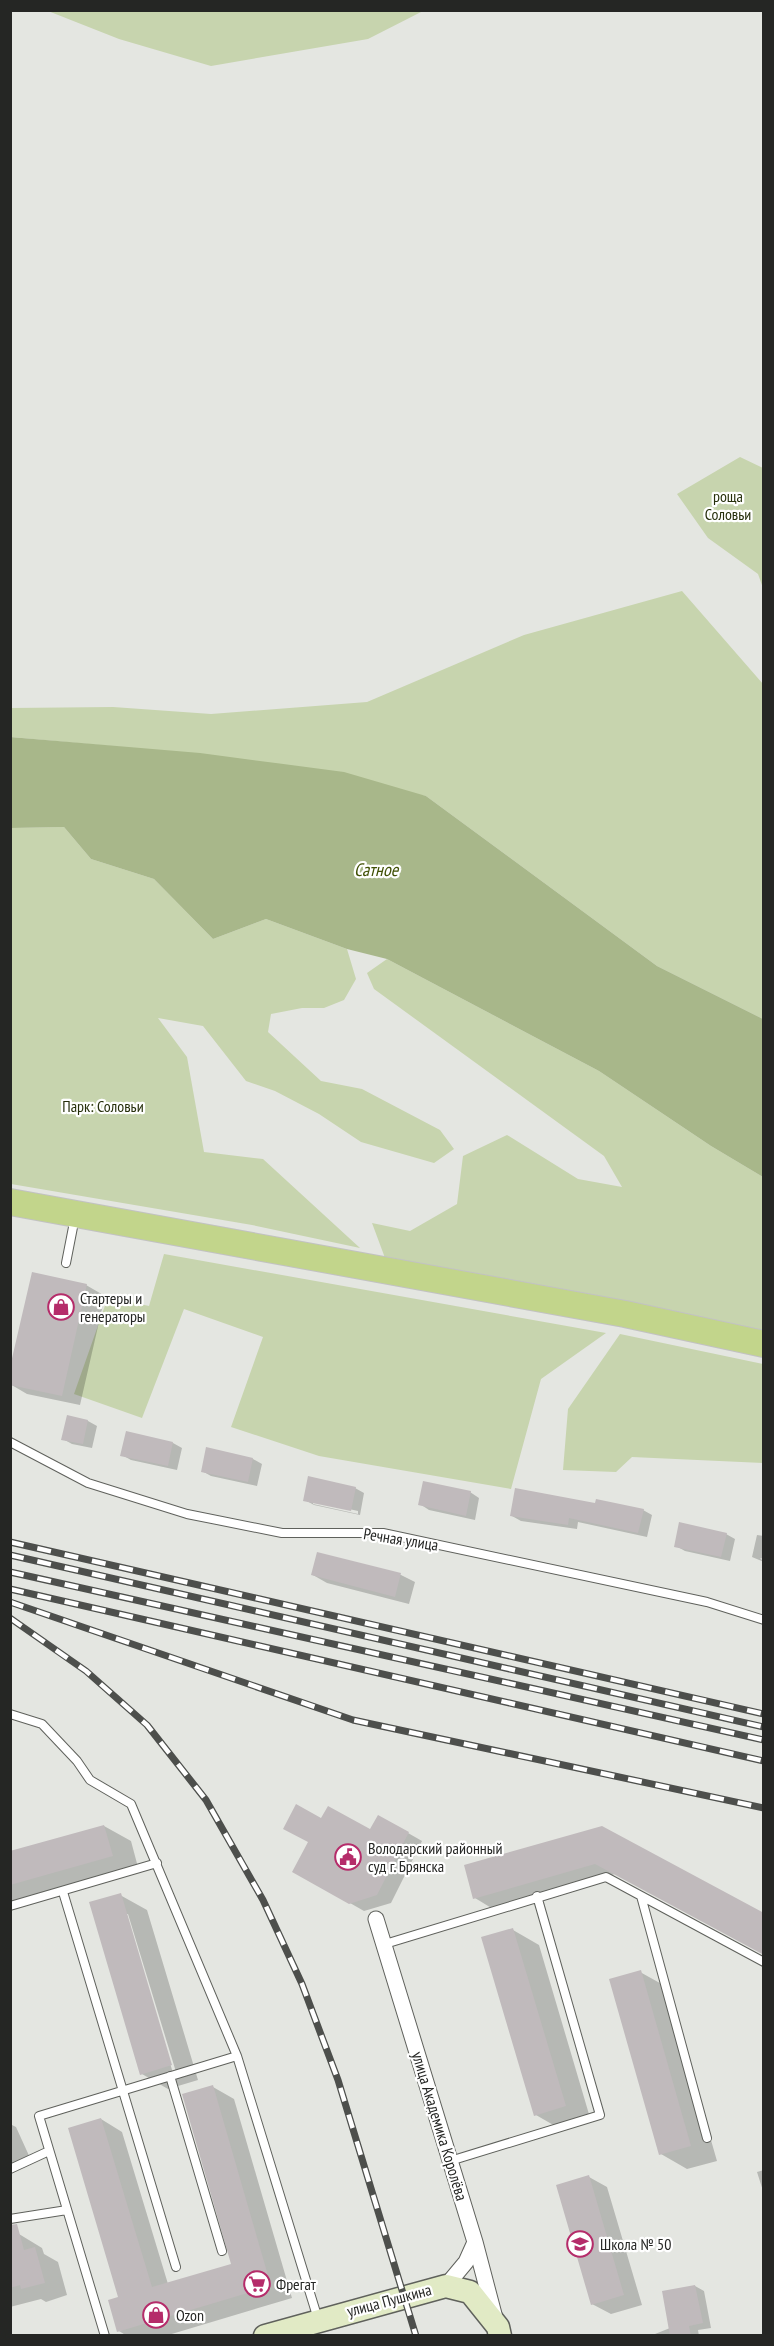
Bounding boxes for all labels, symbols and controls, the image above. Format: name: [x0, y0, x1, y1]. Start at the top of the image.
park label: роща Соловьи: [705, 486, 751, 524]
water label: Сатное: [354, 858, 400, 881]
park label: Парк: Соловьи: [62, 1096, 144, 1116]
place label: Стартеры и генераторы: [80, 1288, 145, 1326]
shop icon: Стартеры и генераторы: [46, 1292, 76, 1322]
street label: Речная улица: [362, 1523, 440, 1555]
place label: Володарский районный суд г. Брянска: [368, 1838, 502, 1876]
public building icon: Володарский районный суд г. Брянска: [333, 1842, 363, 1872]
street label: улица Академика Королёва: [408, 2049, 472, 2203]
school or university icon: Школа № 50: [565, 2229, 595, 2259]
place label: Школа № 50: [600, 2234, 671, 2254]
supermarket icon: Фрегат: [242, 2269, 272, 2299]
place label: Фрегат: [276, 2274, 317, 2294]
street label: улица Пушкина: [345, 2279, 433, 2321]
shop icon: Ozon: [141, 2300, 171, 2330]
place label: Ozon: [176, 2305, 204, 2325]

